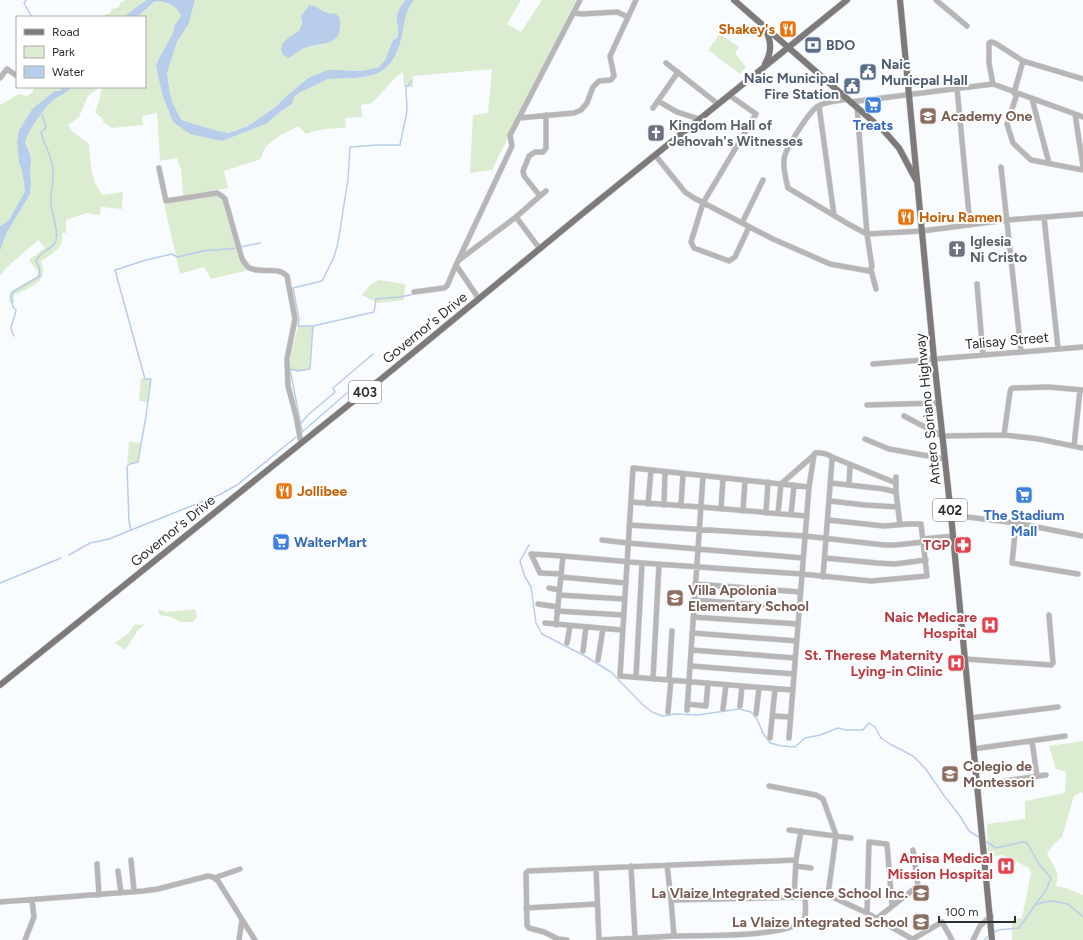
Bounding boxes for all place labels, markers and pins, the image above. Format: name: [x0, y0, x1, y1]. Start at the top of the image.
restaurant icon: Shakey's: [778, 19, 798, 39]
place label: Shakey's: [718, 21, 775, 38]
bank icon: BDO: [803, 35, 823, 55]
place label: BDO: [826, 37, 855, 54]
place label: Naic Municpal Hall: [881, 56, 968, 89]
public building icon: Naic Municpal Hall: [858, 62, 878, 82]
place label: Naic Municipal Fire Station: [744, 70, 839, 103]
public building icon: Naic Municipal Fire Station: [842, 76, 862, 96]
supermarket icon: Treats: [863, 95, 883, 115]
school or university icon: Academy One: [918, 106, 938, 126]
place label: Academy One: [941, 108, 1032, 125]
place label: Kingdom Hall of Jehovah's Witnesses: [669, 117, 803, 150]
place label: Treats: [853, 117, 894, 134]
church icon: Kingdom Hall of Jehovah's Witnesses: [646, 123, 666, 143]
restaurant icon: Hoiru Ramen: [896, 207, 916, 227]
place label: Hoiru Ramen: [919, 209, 1002, 226]
place label: Iglesia Ni Cristo: [970, 233, 1027, 266]
church icon: Iglesia Ni Cristo: [947, 239, 967, 259]
restaurant icon: Jollibee: [274, 481, 294, 501]
place label: Jollibee: [297, 483, 348, 500]
supermarket icon: The Stadium Mall: [1014, 485, 1034, 505]
place label: The Stadium Mall: [984, 507, 1064, 540]
supermarket icon: WalterMart: [271, 532, 291, 552]
place label: WalterMart: [294, 534, 367, 551]
pharmacy icon: TGP: [953, 535, 973, 555]
place label: TGP: [923, 537, 951, 554]
place label: Villa Apolonia Elementary School: [688, 582, 809, 615]
school or university icon: Villa Apolonia Elementary School: [665, 588, 685, 608]
place label: Naic Medicare Hospital: [884, 609, 977, 642]
hospital icon: Naic Medicare Hospital: [980, 615, 1000, 635]
place label: St. Therese Maternity Lying-in Clinic: [804, 647, 944, 680]
hospital icon: St. Therese Maternity Lying-in Clinic: [946, 653, 966, 673]
place label: Colegio de Montessori: [963, 758, 1034, 791]
school or university icon: Colegio de Montessori: [940, 764, 960, 784]
place label: Amisa Medical Mission Hospital: [888, 850, 993, 883]
hospital icon: Amisa Medical Mission Hospital: [996, 856, 1016, 876]
school or university icon: La Vlaize Integrated Science School Inc.: [911, 883, 931, 903]
place label: La Vlaize Integrated Science School Inc.: [651, 885, 908, 902]
school or university icon: La Vlaize Integrated School: [911, 912, 931, 932]
place label: La Vlaize Integrated School: [732, 914, 908, 931]

